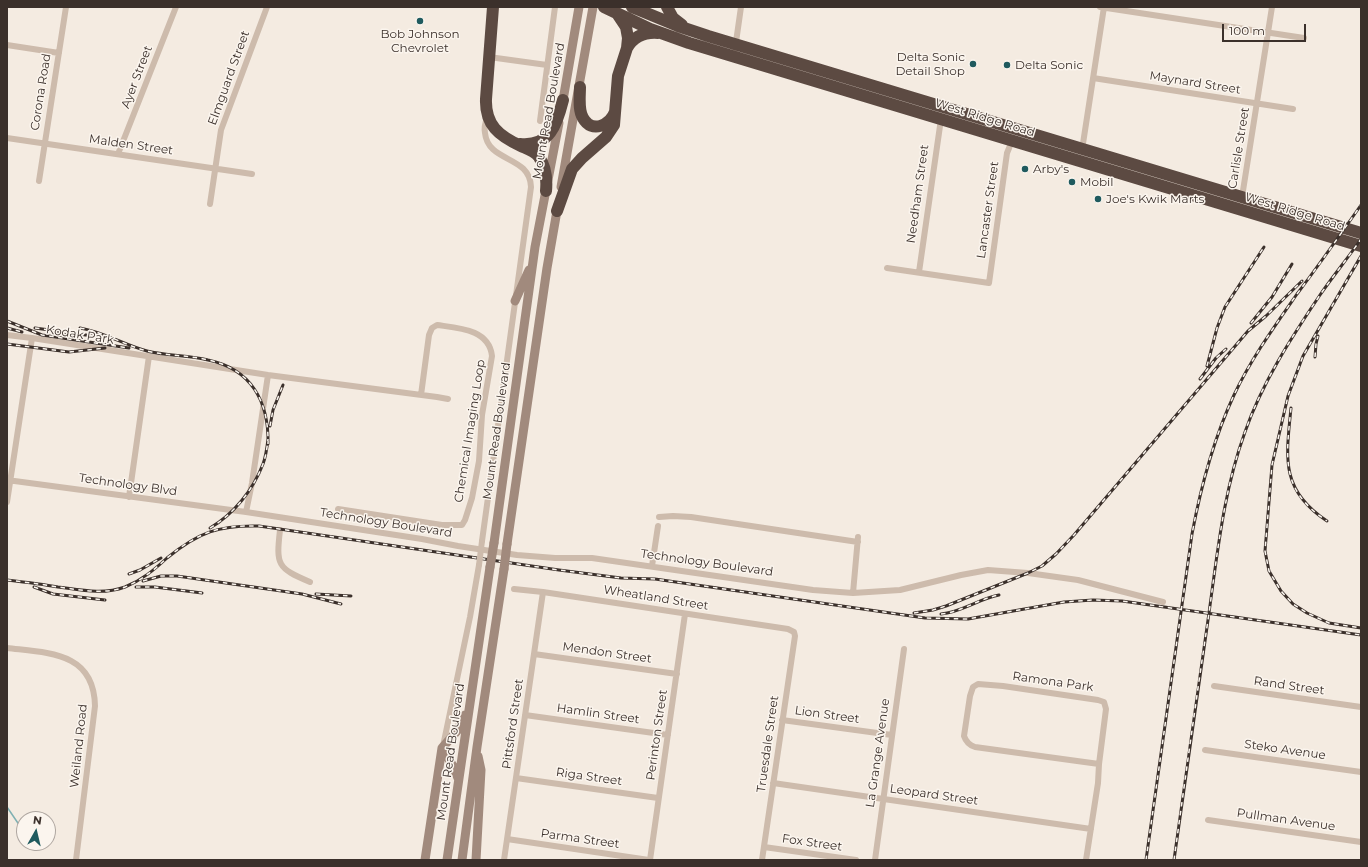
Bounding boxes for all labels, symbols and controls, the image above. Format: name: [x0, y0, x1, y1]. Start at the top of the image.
marker: Bob Johnson Chevrolet: [415, 16, 425, 26]
scale bar: [1224, 16, 1308, 42]
text: 100 m: [1229, 23, 1265, 38]
place label: Bob Johnson Chevrolet: [380, 27, 460, 55]
street label: Elmguard Street: [205, 29, 253, 127]
street label: Mount Read Boulevard: [530, 42, 568, 180]
street label: Ayer Street: [118, 44, 156, 110]
place label: Delta Sonic Detail Shop: [895, 50, 965, 78]
street label: Corona Road: [28, 53, 54, 131]
place label: Delta Sonic: [1015, 58, 1083, 72]
marker: Delta Sonic Detail Shop: [968, 59, 978, 69]
marker: Delta Sonic: [1002, 60, 1012, 70]
street label: Maynard Street: [1148, 69, 1242, 97]
street label: West Ridge Road: [933, 96, 1037, 140]
street label: Carlisle Street: [1225, 106, 1253, 190]
street label: Malden Street: [88, 132, 174, 158]
street label: Needham Street: [904, 144, 932, 244]
street label: Lancaster Street: [974, 160, 1002, 260]
place label: Arby's: [1033, 162, 1069, 176]
marker: Arby's: [1020, 164, 1030, 174]
place label: Mobil: [1080, 175, 1114, 189]
marker: Mobil: [1067, 177, 1077, 187]
street label: West Ridge Road: [1243, 190, 1347, 234]
place label: Joe's Kwik Marts: [1106, 192, 1204, 206]
marker: Joe's Kwik Marts: [1093, 194, 1103, 204]
street label: Kodak Park: [45, 323, 115, 347]
street label: Chemical Imaging Loop: [452, 358, 488, 504]
street label: Mount Read Boulevard: [480, 361, 514, 501]
street label: Technology Blvd: [78, 471, 178, 499]
street label: Technology Boulevard: [319, 505, 453, 541]
street label: Technology Boulevard: [640, 547, 774, 579]
street label: Wheatland Street: [602, 583, 710, 613]
street label: Mendon Street: [561, 640, 653, 666]
street label: Ramona Park: [1012, 669, 1094, 695]
street label: Rand Street: [1253, 674, 1325, 698]
street label: Pittsford Street: [500, 678, 526, 770]
street label: Mount Read Boulevard: [434, 682, 468, 822]
street label: Perinton Street: [644, 689, 670, 781]
street label: Truesdale Street: [754, 695, 782, 793]
street label: La Grange Avenue: [863, 698, 893, 808]
street label: Hamlin Street: [556, 701, 640, 727]
street label: Weiland Road: [67, 703, 91, 789]
street label: Lion Street: [794, 703, 860, 727]
street label: Steko Avenue: [1243, 737, 1327, 763]
street label: Riga Street: [555, 765, 623, 789]
street label: Leopard Street: [889, 782, 979, 808]
street label: Pullman Avenue: [1236, 806, 1336, 834]
north arrow: [16, 811, 56, 851]
text: N: [32, 813, 43, 828]
street label: Parma Street: [540, 826, 620, 852]
street label: Fox Street: [781, 832, 843, 854]

